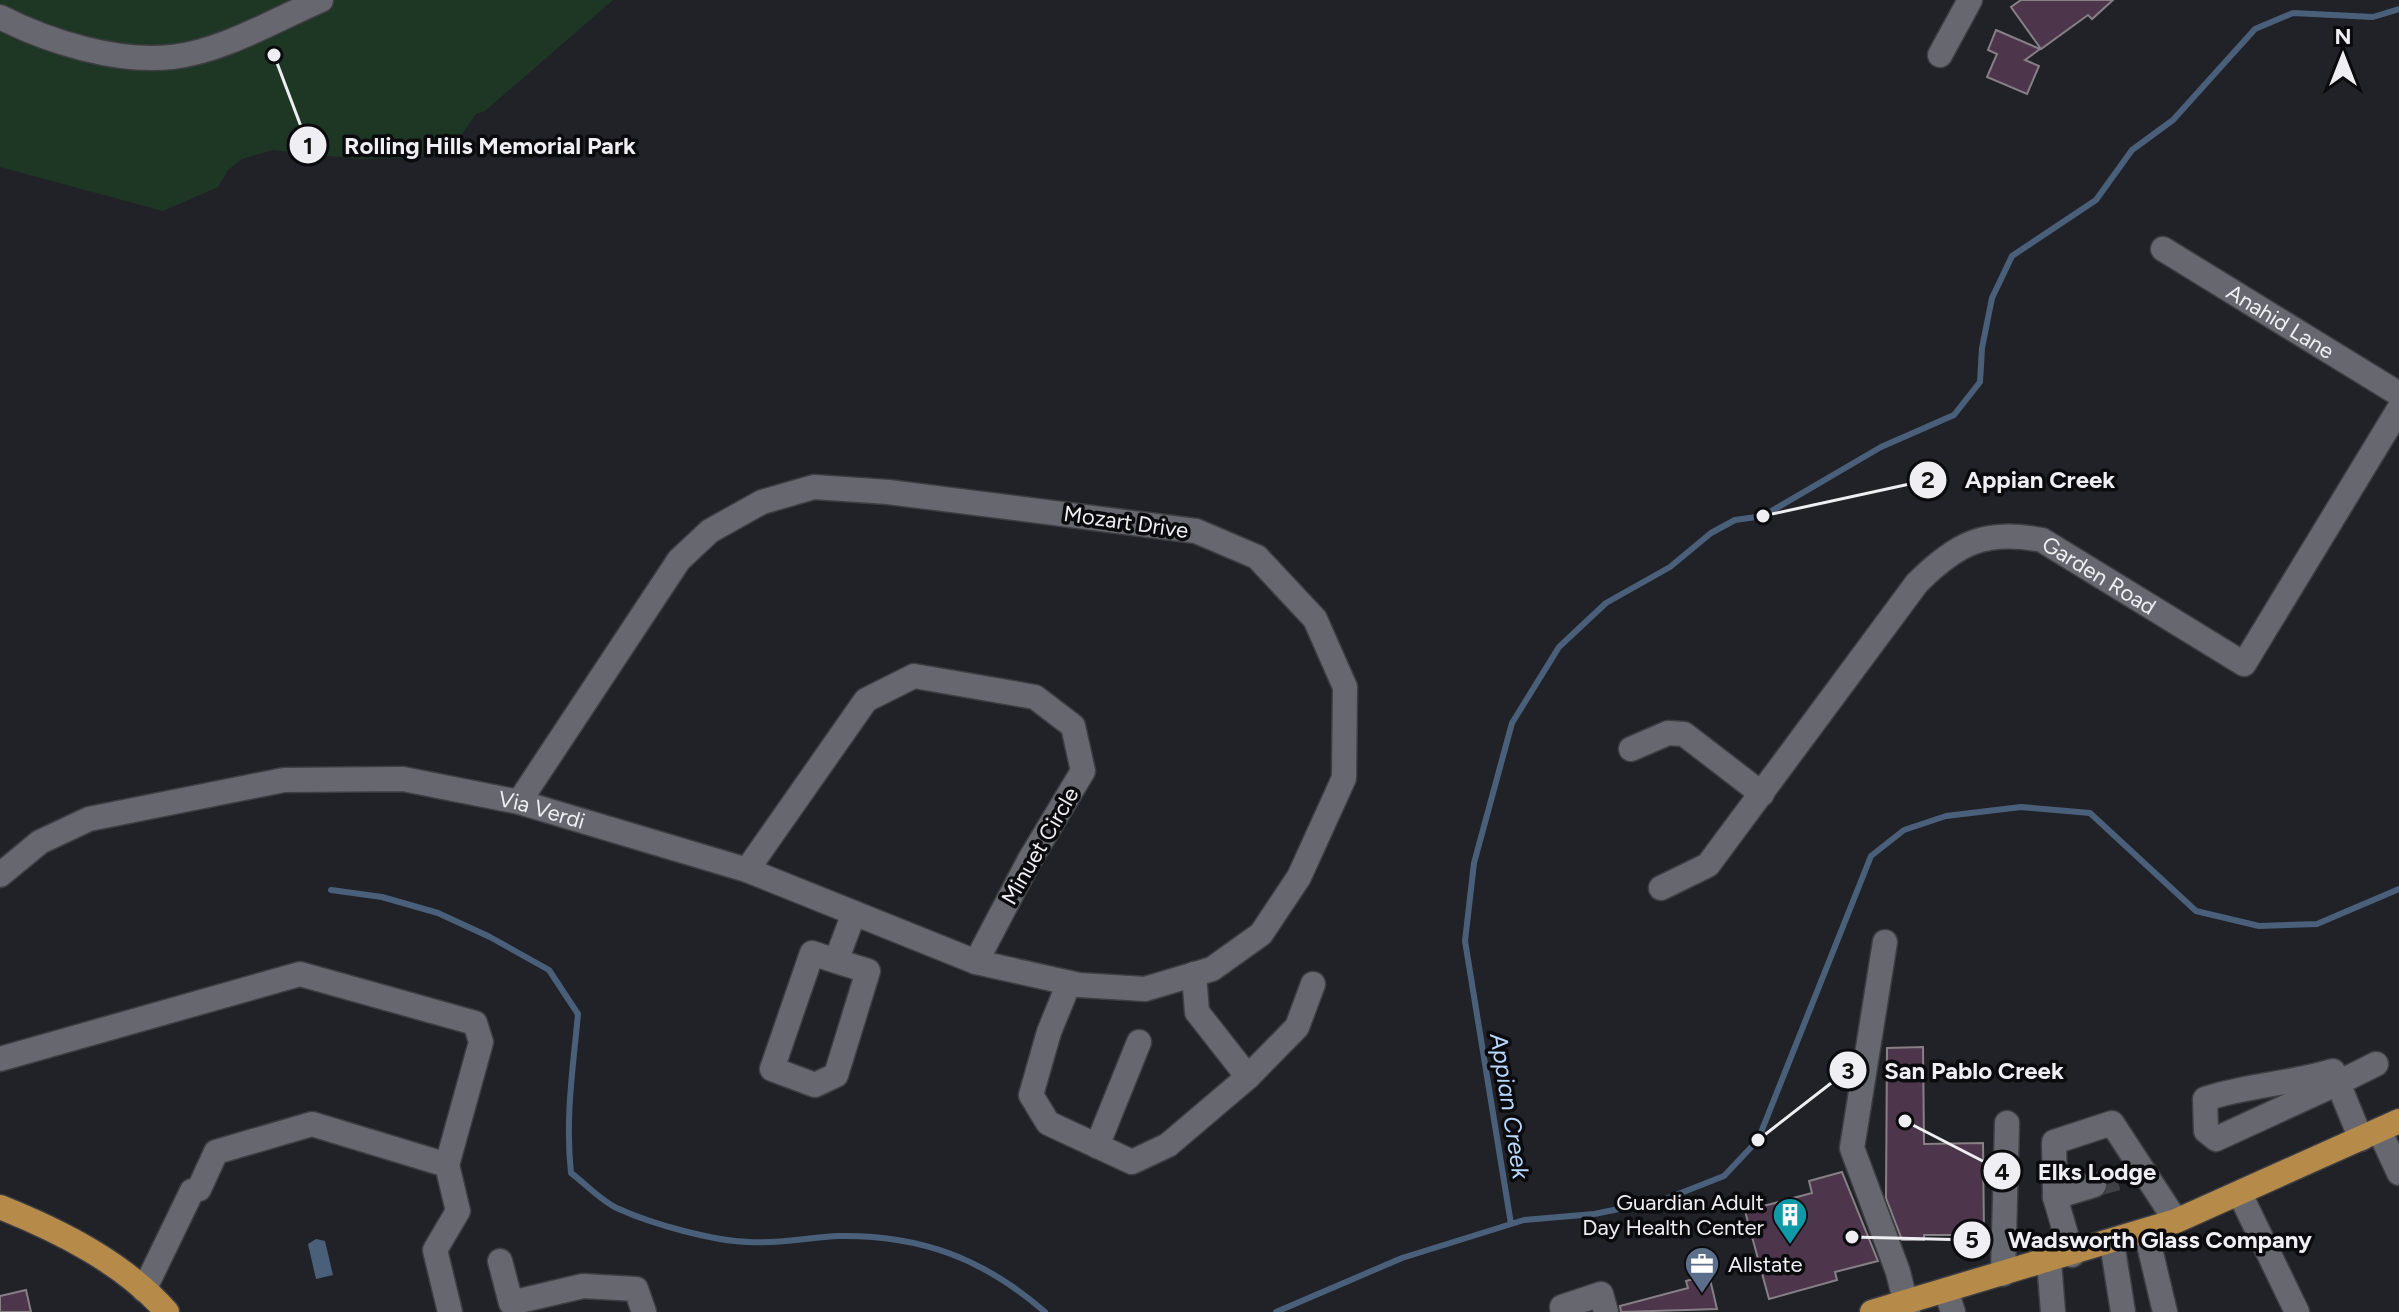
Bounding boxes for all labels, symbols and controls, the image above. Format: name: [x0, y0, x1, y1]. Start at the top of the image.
north arrow: [2303, 16, 2383, 96]
text: N: [2334, 23, 2352, 50]
callout: Rolling Hills Memorial Park: [288, 121, 652, 169]
text: 1: [303, 131, 313, 160]
text: Rolling Hills Memorial Park: [344, 131, 636, 160]
street label: Anahid Lane: [2222, 278, 2339, 364]
callout: Appian Creek: [1908, 456, 2131, 504]
text: 2: [1921, 465, 1935, 494]
text: Appian Creek: [1965, 465, 2115, 494]
street label: Mozart Drive: [1062, 500, 1190, 544]
street label: Garden Road: [2037, 530, 2161, 620]
street label: Minuet Circle: [996, 782, 1084, 910]
street label: Via Verdi: [496, 785, 588, 834]
water label: Appian Creek: [1484, 1030, 1536, 1182]
callout: San Pablo Creek: [1828, 1046, 2079, 1094]
text: 3: [1841, 1056, 1855, 1085]
text: San Pablo Creek: [1884, 1056, 2064, 1085]
callout: Elks Lodge: [1982, 1147, 2172, 1195]
text: 4: [1994, 1157, 2010, 1186]
text: Elks Lodge: [2038, 1157, 2156, 1186]
place label: Guardian Adult Day Health Center: [1582, 1189, 1765, 1241]
building icon: Guardian Adult Day Health Center: [1771, 1196, 1809, 1246]
callout: Wadsworth Glass Company: [1952, 1216, 2328, 1264]
text: 5: [1965, 1225, 1979, 1254]
text: Wadsworth Glass Company: [2008, 1225, 2312, 1254]
office icon: Allstate: [1683, 1245, 1721, 1295]
place label: Allstate: [1728, 1251, 1803, 1278]

